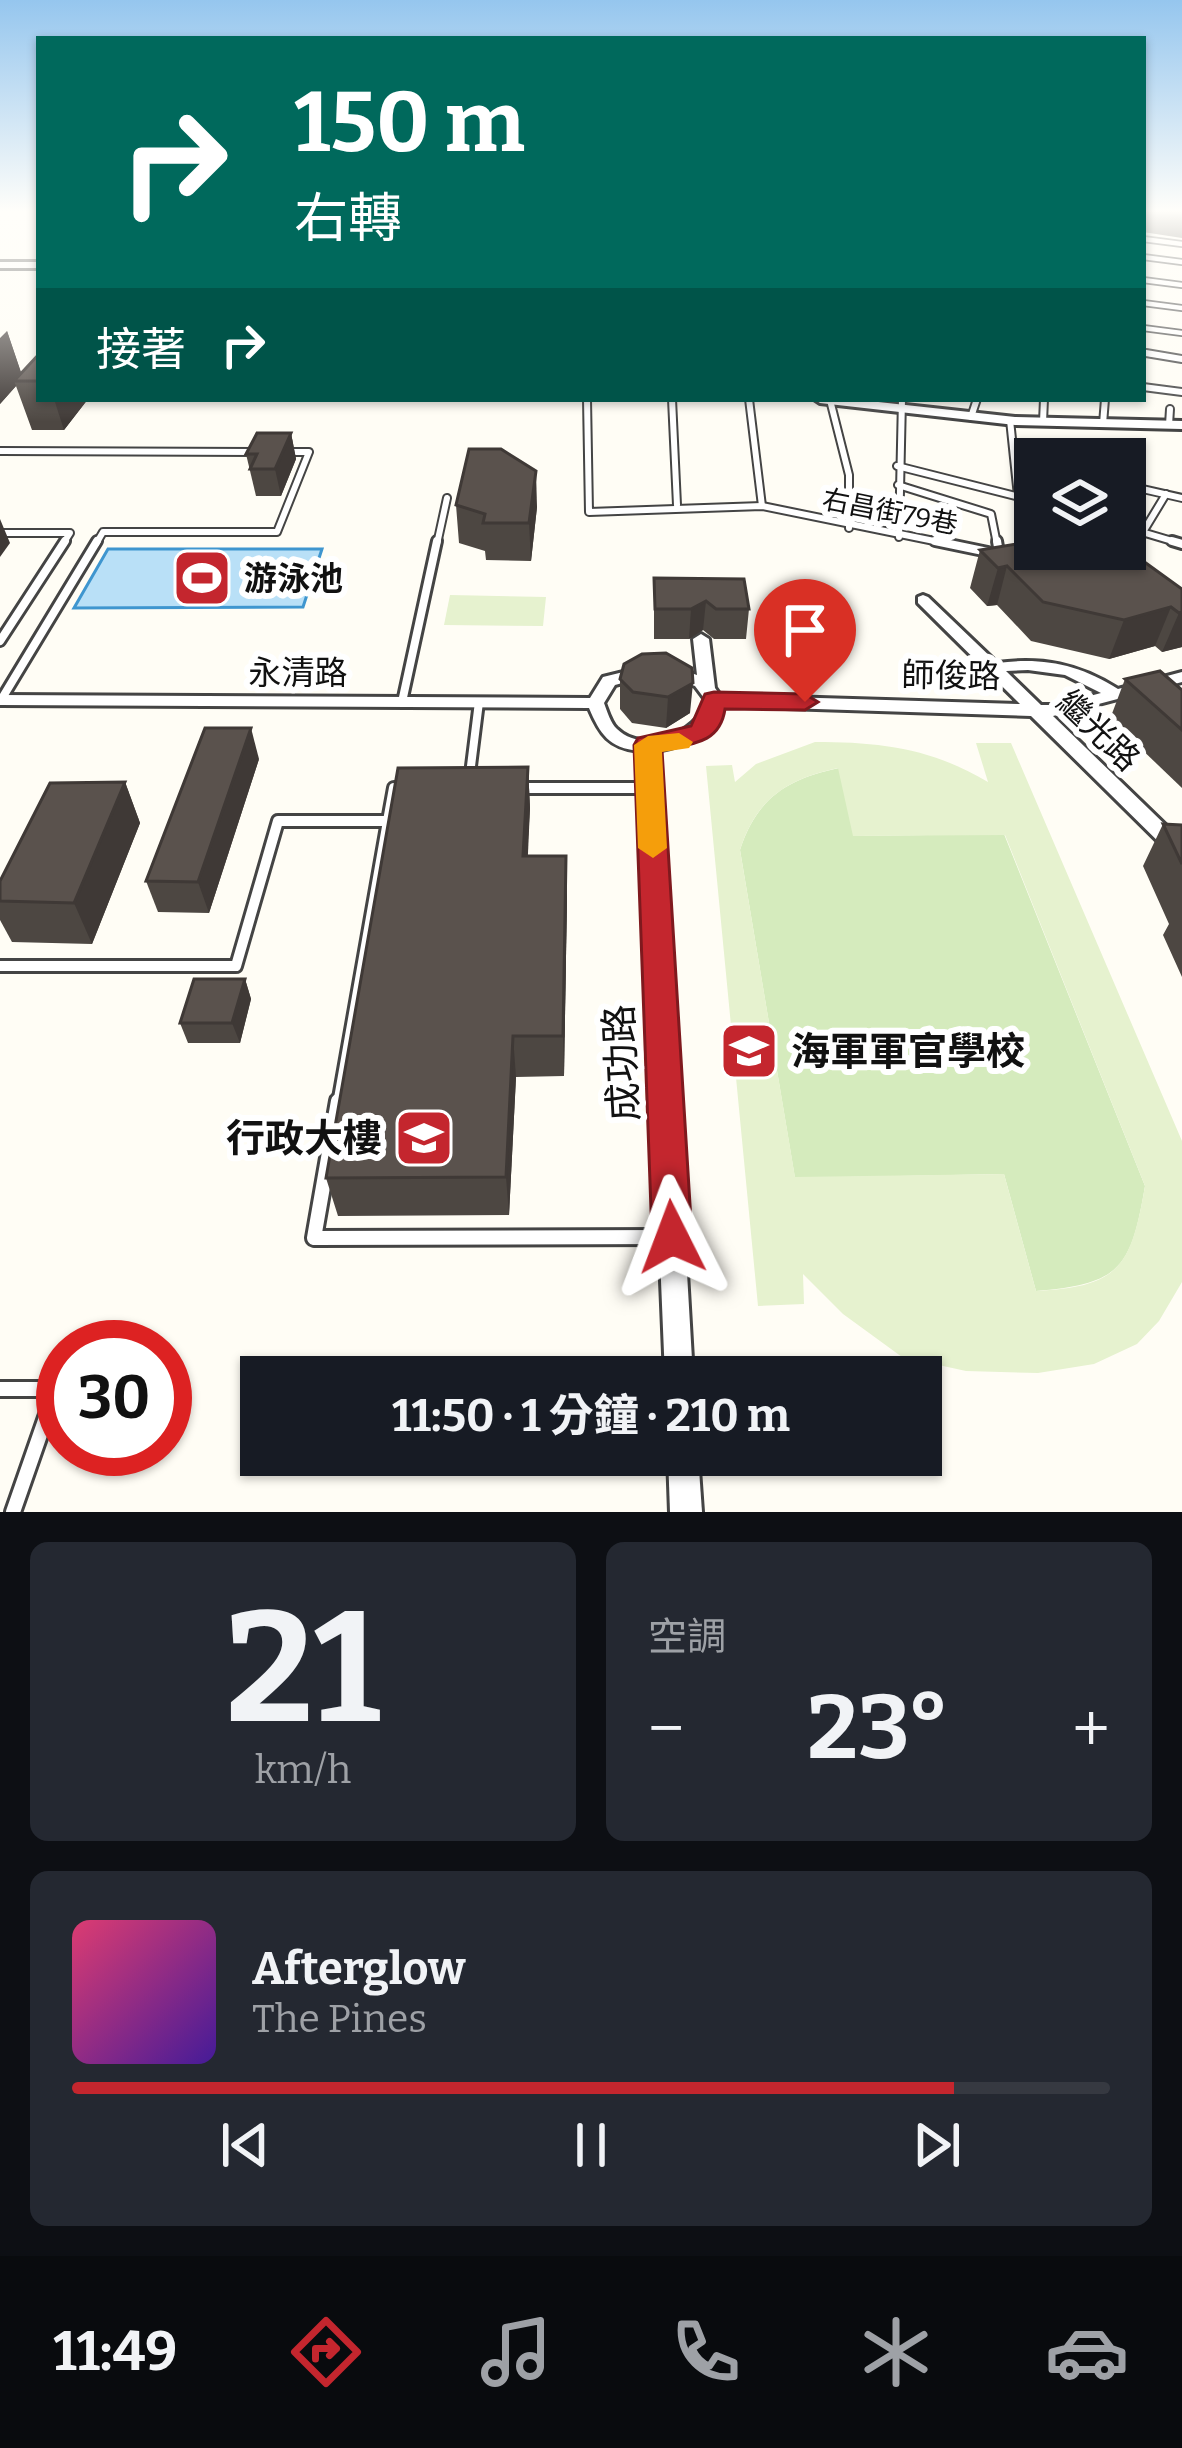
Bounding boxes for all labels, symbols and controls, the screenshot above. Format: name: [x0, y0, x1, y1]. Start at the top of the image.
text: 150 m: [294, 72, 525, 173]
icon: right: [96, 84, 252, 240]
text: 右轉: [294, 187, 402, 251]
icon: right: [210, 312, 276, 378]
text: 接著: [96, 323, 186, 377]
map controls: [1014, 438, 1146, 570]
button: layers: [1014, 438, 1146, 570]
street label: 右昌街79巷: [820, 483, 960, 541]
sports icon: 游泳池: [171, 547, 233, 609]
place label: 游泳池: [244, 559, 343, 599]
pin: [754, 579, 856, 702]
icon: arrive: [772, 597, 838, 663]
street label: 永清路: [249, 653, 348, 693]
street label: 師俊路: [901, 655, 1001, 697]
street label: 繼光路: [1049, 682, 1148, 779]
street label: 成功路: [596, 1003, 648, 1123]
school or university icon: 海軍軍官學校: [718, 1020, 780, 1082]
place label: 海軍軍官學校: [791, 1029, 1025, 1075]
school or university icon: 行政大樓: [393, 1107, 455, 1169]
place label: 行政大樓: [226, 1116, 382, 1162]
position arrow: [609, 1174, 735, 1300]
speed limit sign: 30: [36, 1320, 192, 1476]
text: 11:50 · 1 分鐘 · 210 m: [392, 1389, 790, 1443]
text: 21: [225, 1575, 381, 1762]
text: 空調: [648, 1614, 726, 1660]
text: 23°: [807, 1674, 949, 1782]
text: −: [648, 1689, 684, 1768]
text: +: [1072, 1689, 1110, 1768]
text: km/h: [255, 1747, 351, 1793]
text: Afterglow: [252, 1942, 465, 1996]
text: The Pines: [252, 1996, 427, 2042]
icon: previous: [212, 2112, 278, 2178]
icon: pause: [558, 2112, 624, 2178]
icon: next: [904, 2112, 970, 2178]
icon: directions: [284, 2310, 368, 2394]
icon: music: [474, 2310, 558, 2394]
icon: phone: [664, 2310, 748, 2394]
icon: climate: [854, 2310, 938, 2394]
icon: car: [1045, 2310, 1129, 2394]
text: 11:49: [53, 2320, 177, 2384]

